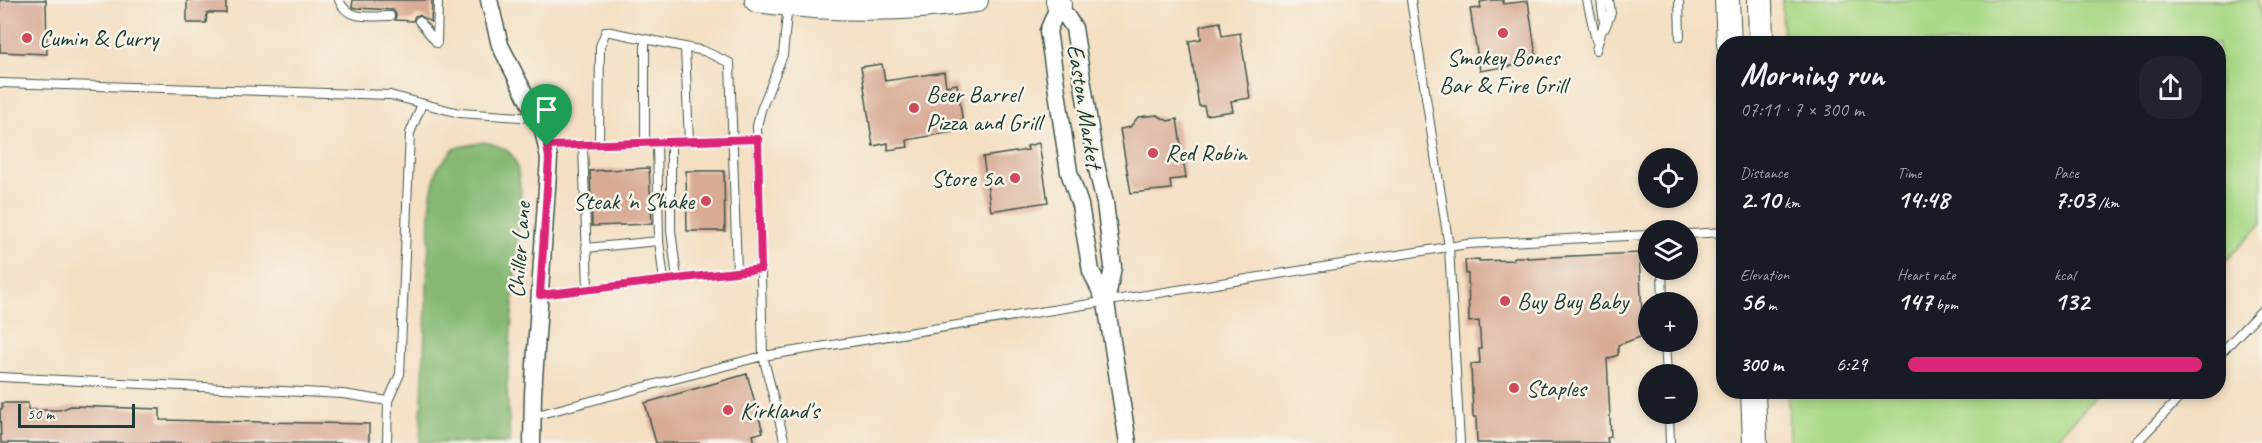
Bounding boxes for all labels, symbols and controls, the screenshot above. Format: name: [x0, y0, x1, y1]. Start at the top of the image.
place label: Cumin & Curry: [39, 23, 160, 53]
marker: Smokey Bones Bar & Fire Grill: [1496, 26, 1510, 40]
marker: Cumin & Curry: [20, 31, 34, 45]
street label: Easton Market: [1060, 42, 1110, 173]
place label: Smokey Bones Bar & Fire Grill: [1439, 42, 1571, 100]
text: Morning run: [1740, 53, 1884, 95]
button: share: [2139, 56, 2202, 119]
place label: Beer Barrel Pizza and Grill: [926, 79, 1045, 137]
pin: [521, 84, 572, 146]
icon: arrive: [530, 93, 563, 126]
text: 07:11 · 7 × 300 m: [1740, 97, 1864, 122]
marker: Beer Barrel Pizza and Grill: [907, 101, 921, 115]
place label: Red Robin: [1165, 138, 1248, 168]
marker: Red Robin: [1146, 146, 1160, 160]
map controls: [1638, 148, 1698, 424]
button: locate: [1638, 148, 1698, 208]
place label: Store 5a: [931, 163, 1004, 193]
text: Distance: [1740, 163, 1788, 183]
text: Time: [1897, 163, 1921, 183]
text: Pace: [2054, 163, 2079, 183]
marker: Store 5a: [1008, 171, 1022, 185]
text: 2.10: [1740, 183, 1780, 216]
text: 14:48: [1897, 183, 1949, 216]
text: 7:03: [2054, 183, 2094, 216]
place label: Steak 'n Shake: [573, 186, 696, 216]
text: km: [1780, 193, 1800, 213]
text: /km: [2094, 193, 2119, 213]
marker: Steak 'n Shake: [699, 194, 713, 208]
street label: Chiller Lane: [501, 199, 537, 299]
button: layers: [1638, 220, 1698, 280]
text: Elevation: [1740, 265, 1789, 285]
text: Heart rate: [1897, 265, 1955, 285]
text: kcal: [2054, 265, 2075, 285]
text: 56: [1740, 285, 1764, 318]
text: 147: [1897, 285, 1932, 318]
text: 132: [2054, 285, 2089, 318]
place label: Buy Buy Baby: [1517, 286, 1630, 316]
button: +: [1638, 292, 1698, 352]
marker: Buy Buy Baby: [1498, 294, 1512, 308]
text: m: [1764, 295, 1776, 315]
text: bpm: [1932, 295, 1958, 315]
text: 300 m: [1740, 352, 1783, 377]
text: 6:29: [1836, 352, 1867, 377]
button: −: [1638, 364, 1698, 424]
place label: Staples: [1526, 373, 1589, 403]
marker: Staples: [1507, 381, 1521, 395]
place label: Kirkland's: [740, 395, 822, 425]
scale bar: [18, 401, 135, 428]
marker: Kirkland's: [721, 403, 735, 417]
text: 50 m: [27, 404, 54, 424]

